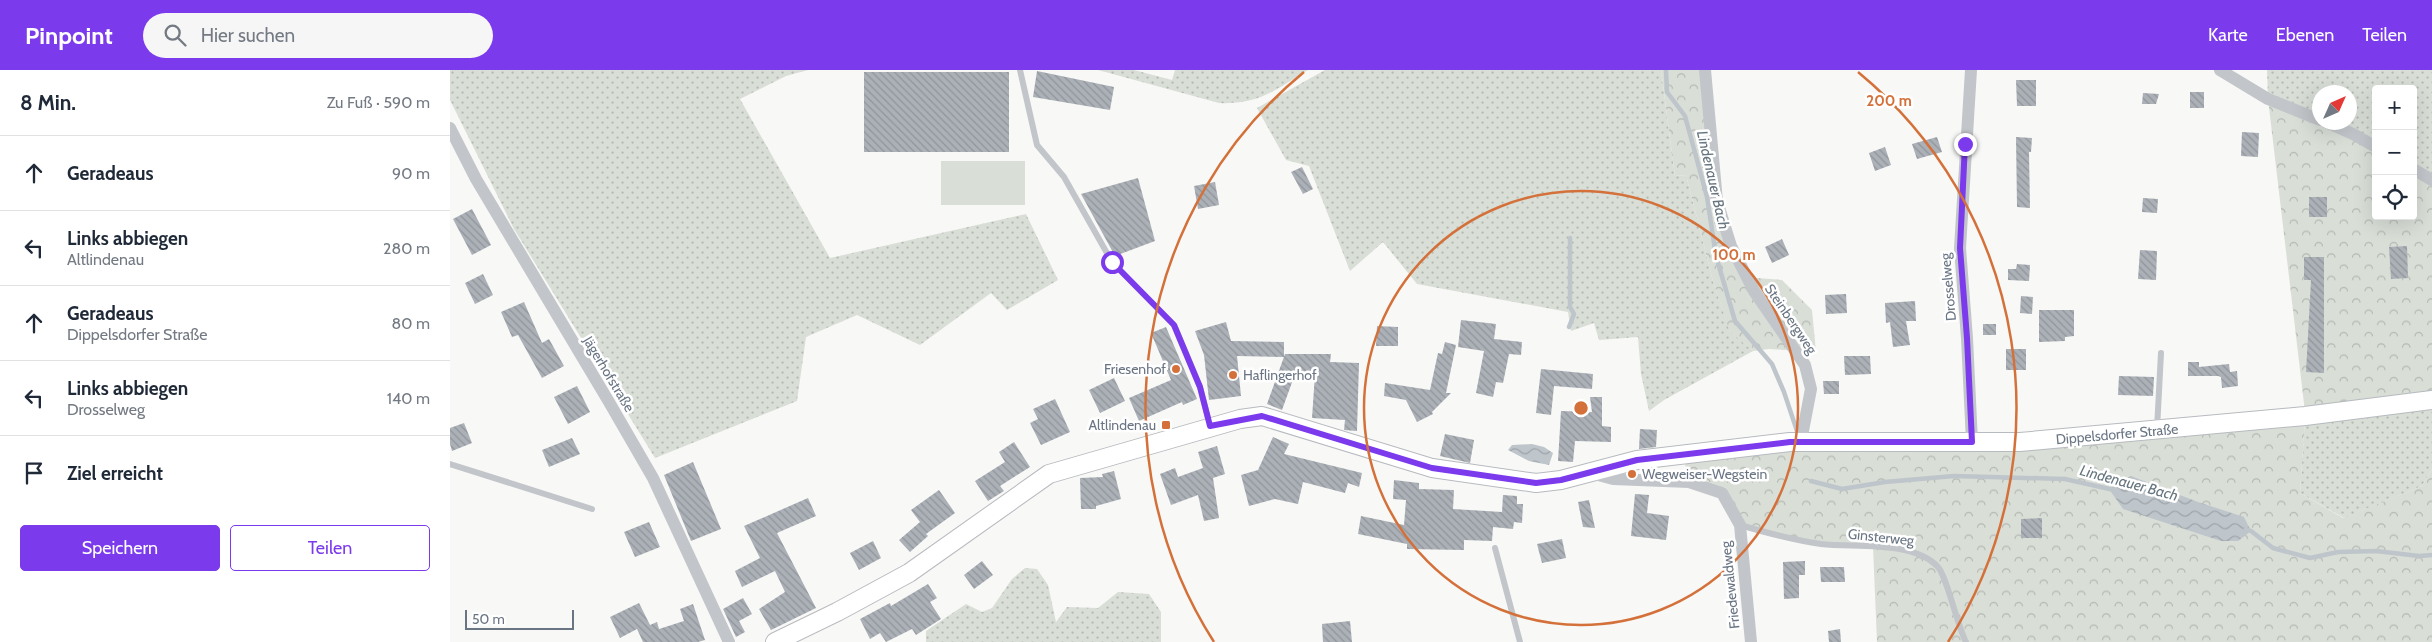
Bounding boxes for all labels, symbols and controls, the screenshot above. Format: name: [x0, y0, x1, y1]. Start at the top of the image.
search box: [143, 13, 493, 58]
text: Pinpoint: [25, 21, 113, 50]
icon: search: [161, 21, 189, 49]
text: Hier suchen: [201, 24, 295, 47]
text: Karte: [2208, 24, 2248, 46]
text: Ebenen: [2276, 24, 2334, 46]
text: Teilen: [2362, 24, 2407, 46]
north arrow: [2312, 85, 2357, 130]
map controls: [2372, 85, 2417, 220]
button: +: [2372, 85, 2417, 130]
text: 8 Min.: [20, 90, 76, 115]
text: 200 m: [1866, 92, 1912, 110]
text: Zu Fuß · 590 m: [327, 93, 430, 112]
water label: Lindenauer Bach: [1693, 129, 1733, 231]
button: −: [2372, 130, 2417, 175]
route end: [1954, 133, 1977, 156]
icon: ahead: [20, 159, 48, 187]
text: Geradeaus: [67, 162, 153, 185]
text: 90 m: [392, 164, 430, 183]
button: locate: [2372, 175, 2417, 220]
text: Links abbiegen: [67, 227, 188, 250]
icon: left: [20, 234, 48, 262]
text: 280 m: [383, 239, 430, 258]
text: 100 m: [1712, 246, 1756, 264]
text: Altlindenau: [67, 250, 144, 269]
route start: [1101, 251, 1124, 274]
street label: Drosselweg: [1936, 251, 1960, 322]
street label: Steinbergweg: [1761, 280, 1822, 358]
text: Geradeaus: [67, 302, 153, 325]
icon: ahead: [20, 309, 48, 337]
text: 80 m: [392, 314, 430, 333]
text: Dippelsdorfer Straße: [67, 325, 208, 344]
street label: Jägerhofstraße: [579, 332, 639, 415]
place label: Friesenhof: [1104, 360, 1166, 378]
marker: Friesenhof: [1170, 363, 1182, 375]
place label: Haflingerhof: [1243, 366, 1317, 384]
marker: Haflingerhof: [1227, 369, 1239, 381]
text: Links abbiegen: [67, 377, 188, 400]
icon: left: [20, 384, 48, 412]
text: 140 m: [387, 389, 430, 408]
centre of rings: [1572, 399, 1590, 417]
text: Drosselweg: [67, 400, 145, 419]
place label: Altlindenau: [1089, 416, 1156, 434]
marker: Altlindenau: [1160, 419, 1172, 431]
street label: Dippelsdorfer Straße: [2055, 420, 2179, 448]
icon: arrive: [20, 459, 48, 487]
water label: Lindenauer Bach: [2078, 461, 2180, 505]
text: Ziel erreicht: [67, 462, 163, 485]
place label: Wegweiser-Wegstein: [1642, 465, 1767, 483]
marker: Wegweiser-Wegstein: [1626, 468, 1638, 480]
button: Speichern: [20, 525, 220, 571]
button: Teilen: [230, 525, 430, 571]
street label: Ginsterweg: [1847, 525, 1916, 550]
street label: Friedewaldweg: [1716, 539, 1744, 630]
scale bar: [465, 607, 574, 630]
text: 50 m: [472, 610, 505, 628]

